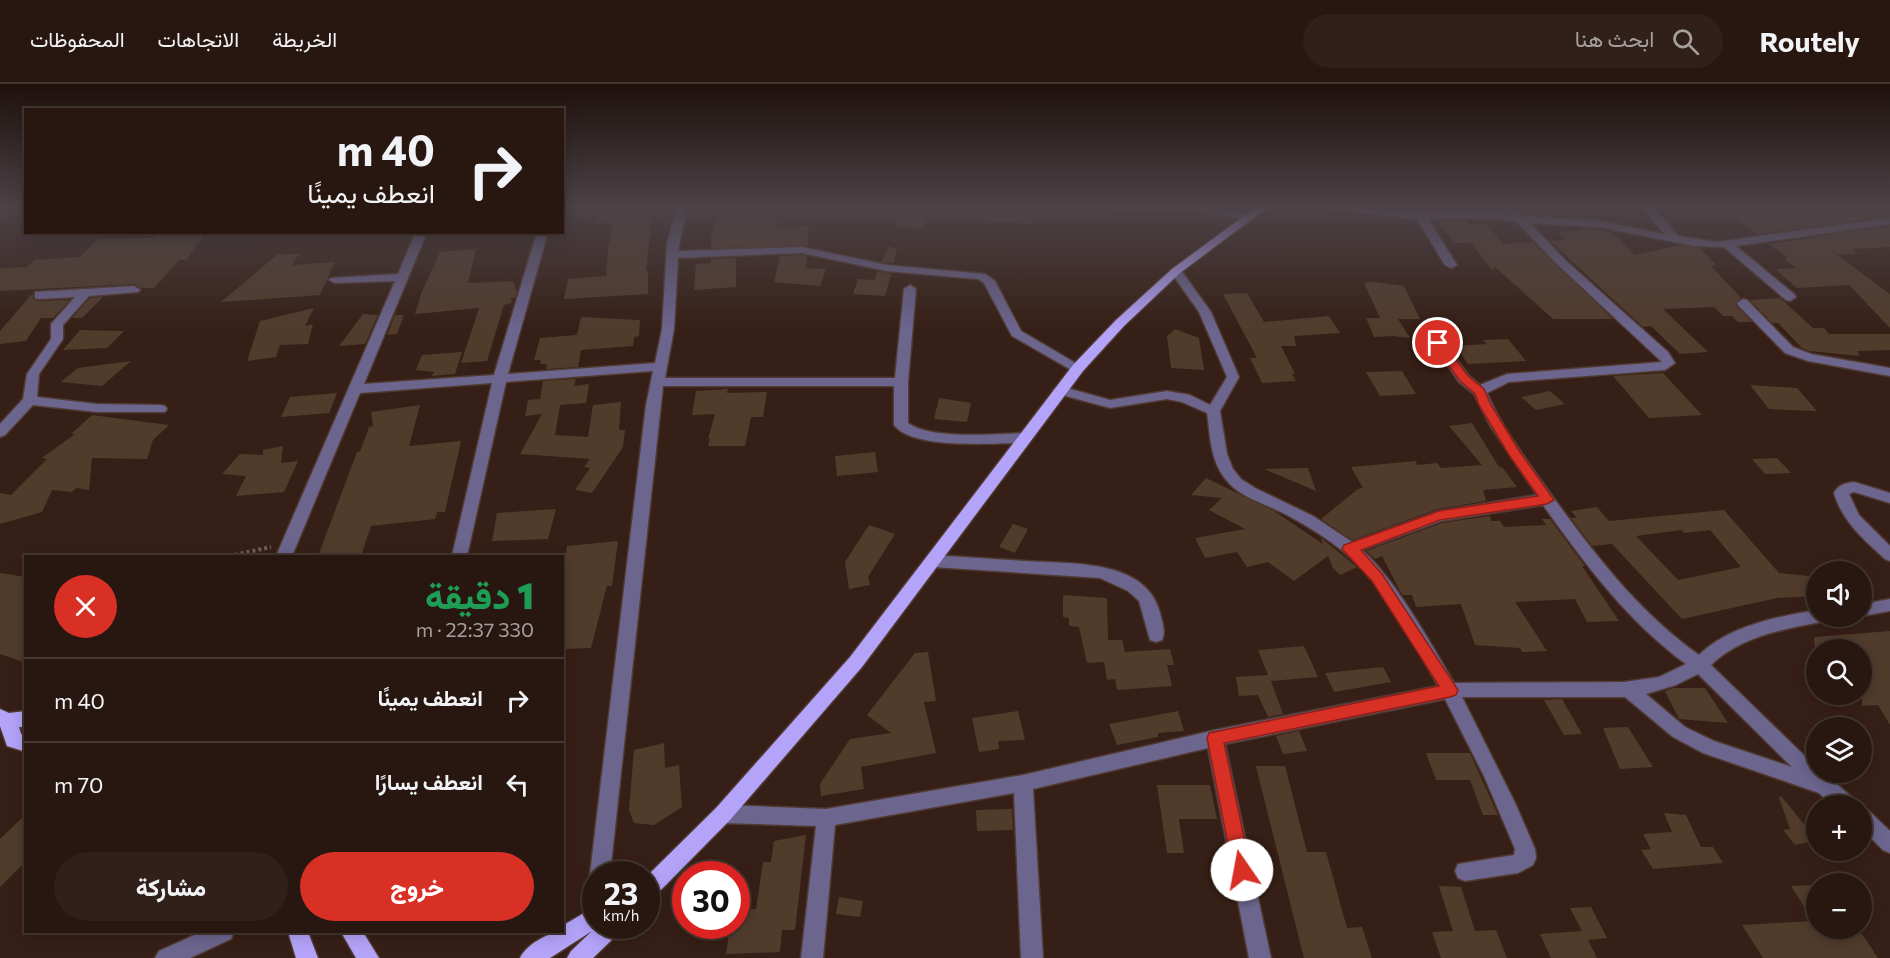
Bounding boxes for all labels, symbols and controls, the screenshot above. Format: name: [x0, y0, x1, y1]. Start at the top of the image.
search box: [1303, 14, 1723, 68]
text: Routely: [1759, 24, 1860, 58]
text: ابحث هنا: [1575, 25, 1654, 52]
icon: search: [1669, 25, 1702, 58]
text: المحفوظات: [30, 26, 125, 51]
text: الاتجاهات: [158, 26, 239, 51]
text: الخريطة: [272, 26, 337, 51]
text: 40 m: [337, 123, 435, 175]
icon: right: [456, 132, 534, 210]
text: انعطف يمينًا: [307, 176, 435, 209]
pin: [1412, 317, 1463, 368]
icon: arrive: [1421, 326, 1454, 359]
map controls: [1806, 561, 1872, 939]
button: sound: [1806, 561, 1872, 627]
text: 1 دقيقة: [425, 572, 534, 616]
button: close: [54, 575, 117, 638]
text: 330 m · 22:37: [416, 617, 534, 641]
button: search: [1806, 639, 1872, 705]
text: انعطف يمينًا: [377, 684, 483, 711]
icon: right: [501, 684, 534, 717]
text: 40 m: [54, 687, 105, 714]
button: layers: [1806, 717, 1872, 783]
text: انعطف يسارًا: [375, 768, 483, 795]
icon: left: [501, 768, 534, 801]
text: 70 m: [54, 771, 103, 798]
button: +: [1806, 795, 1872, 861]
position arrow: [1210, 838, 1274, 902]
button: مشاركة: [54, 852, 288, 921]
button: خروج: [300, 852, 534, 921]
speed limit sign: 30: [672, 861, 750, 939]
button: −: [1806, 873, 1872, 939]
text: 23: [604, 874, 638, 911]
text: km/h: [603, 906, 639, 924]

